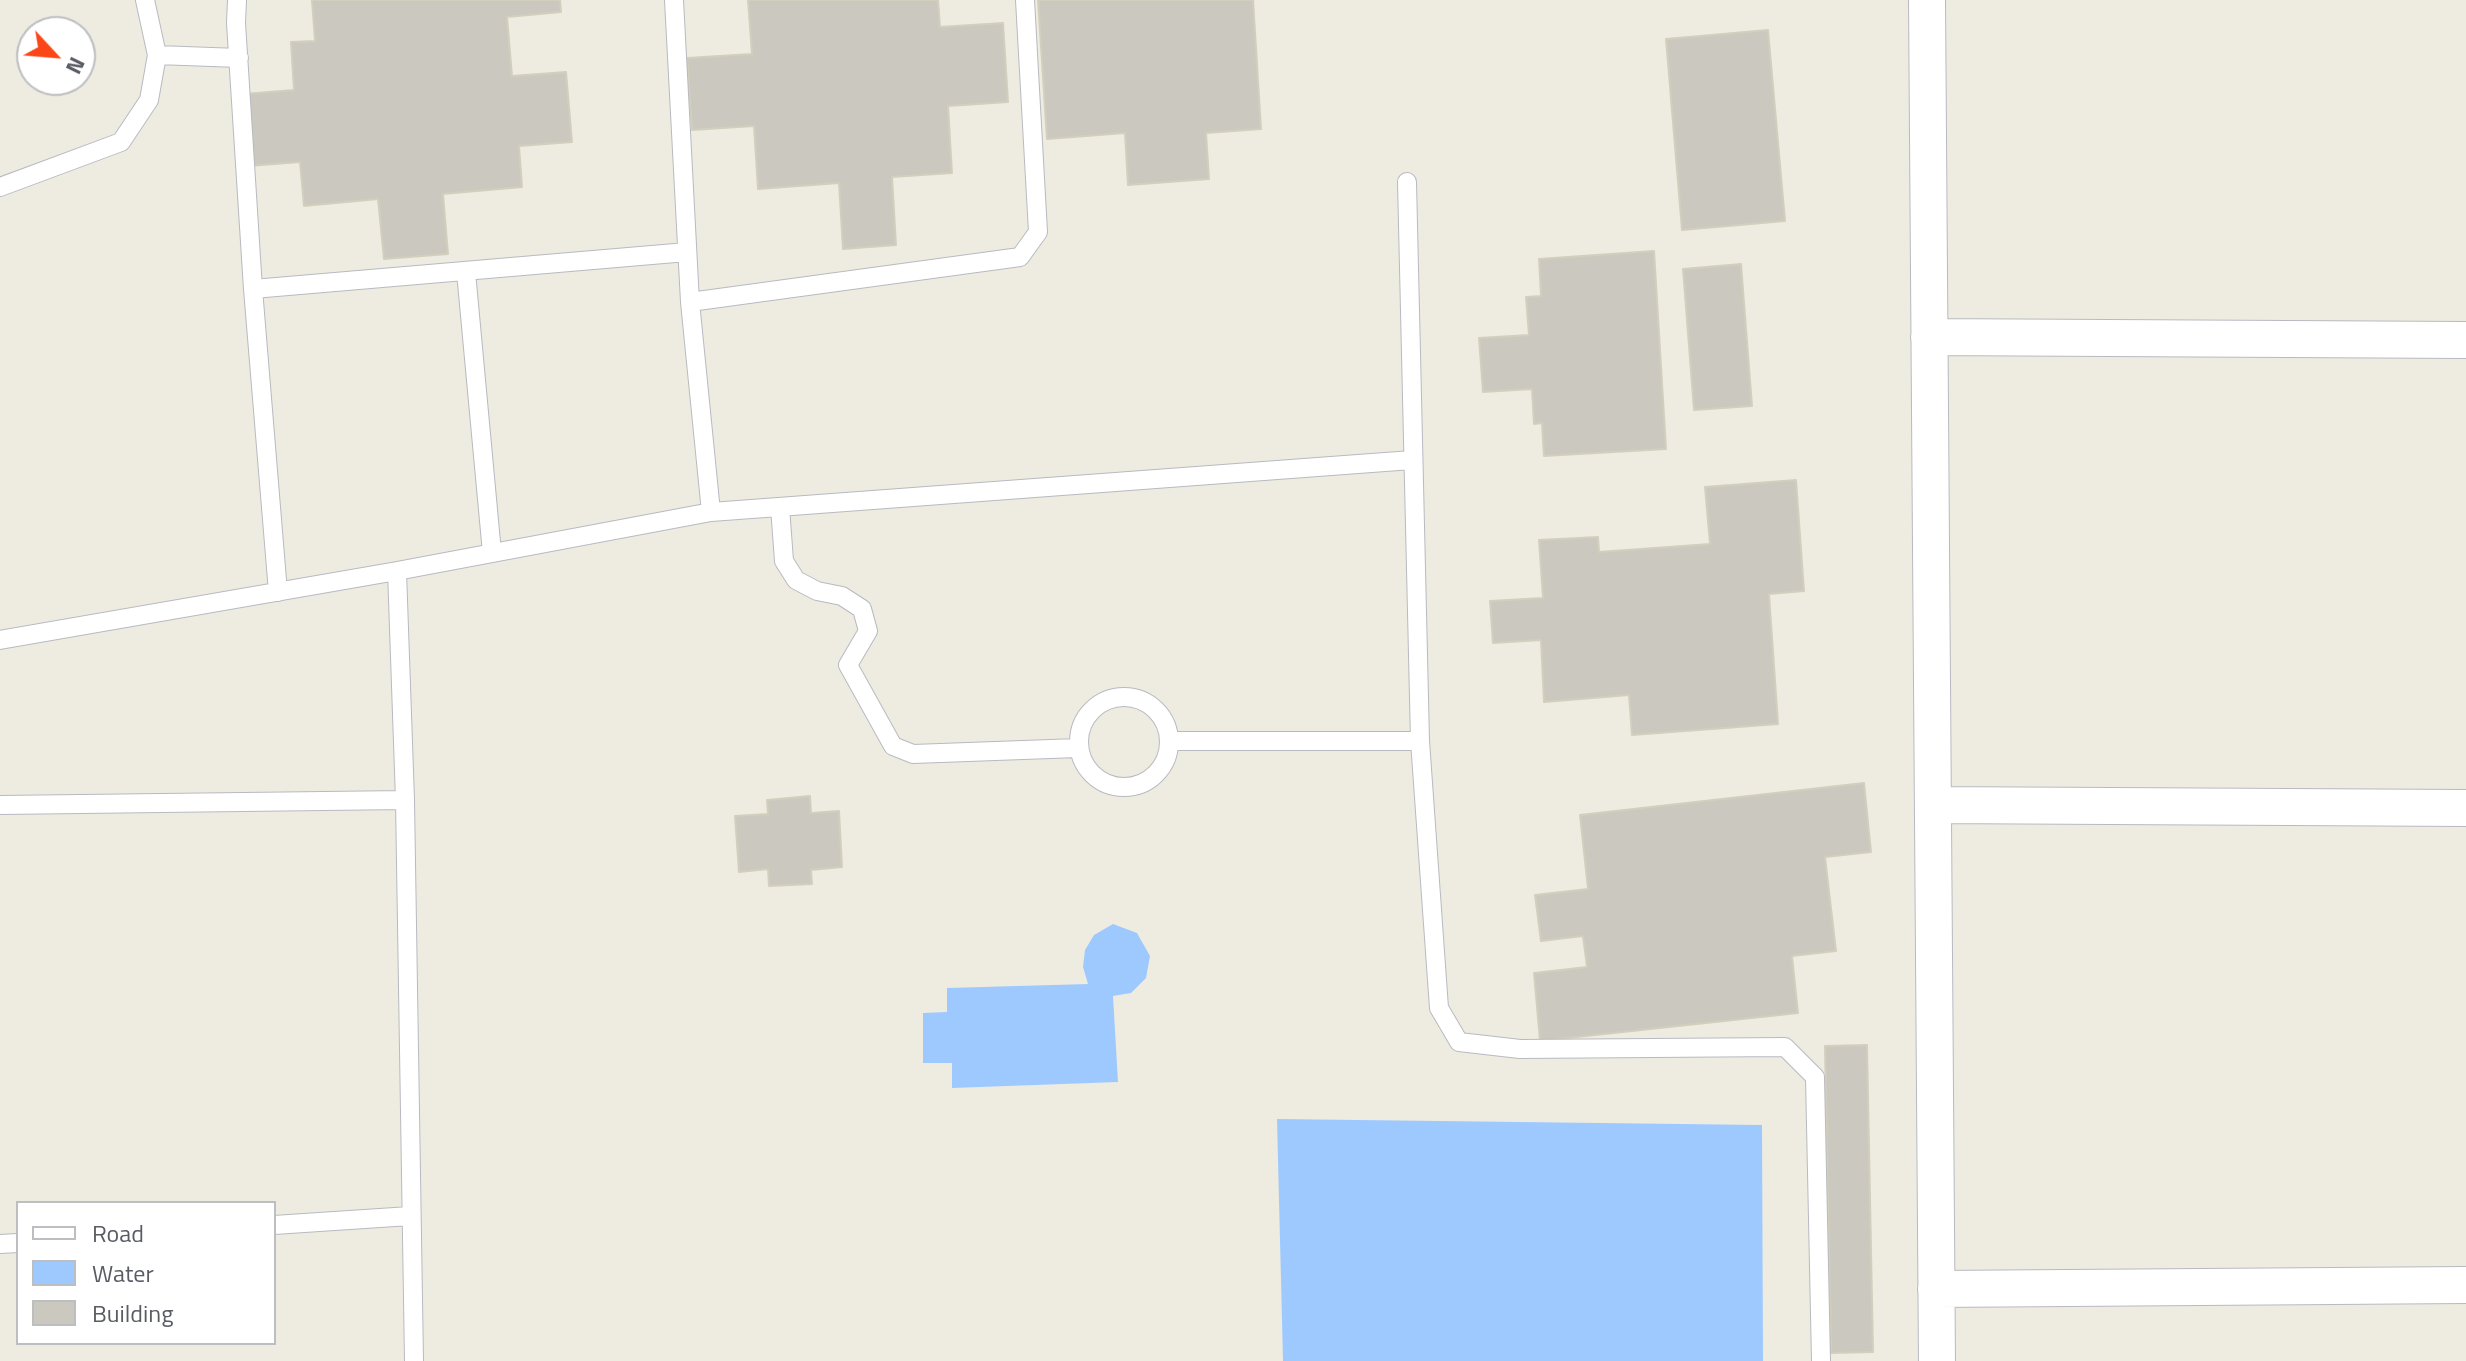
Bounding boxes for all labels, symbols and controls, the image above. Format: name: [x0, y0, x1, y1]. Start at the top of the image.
north arrow: [16, 16, 96, 96]
text: N: [57, 51, 94, 80]
legend: [16, 1201, 276, 1345]
text: Road: [92, 1215, 144, 1251]
text: Water: [92, 1255, 154, 1291]
text: Building: [92, 1295, 174, 1331]

